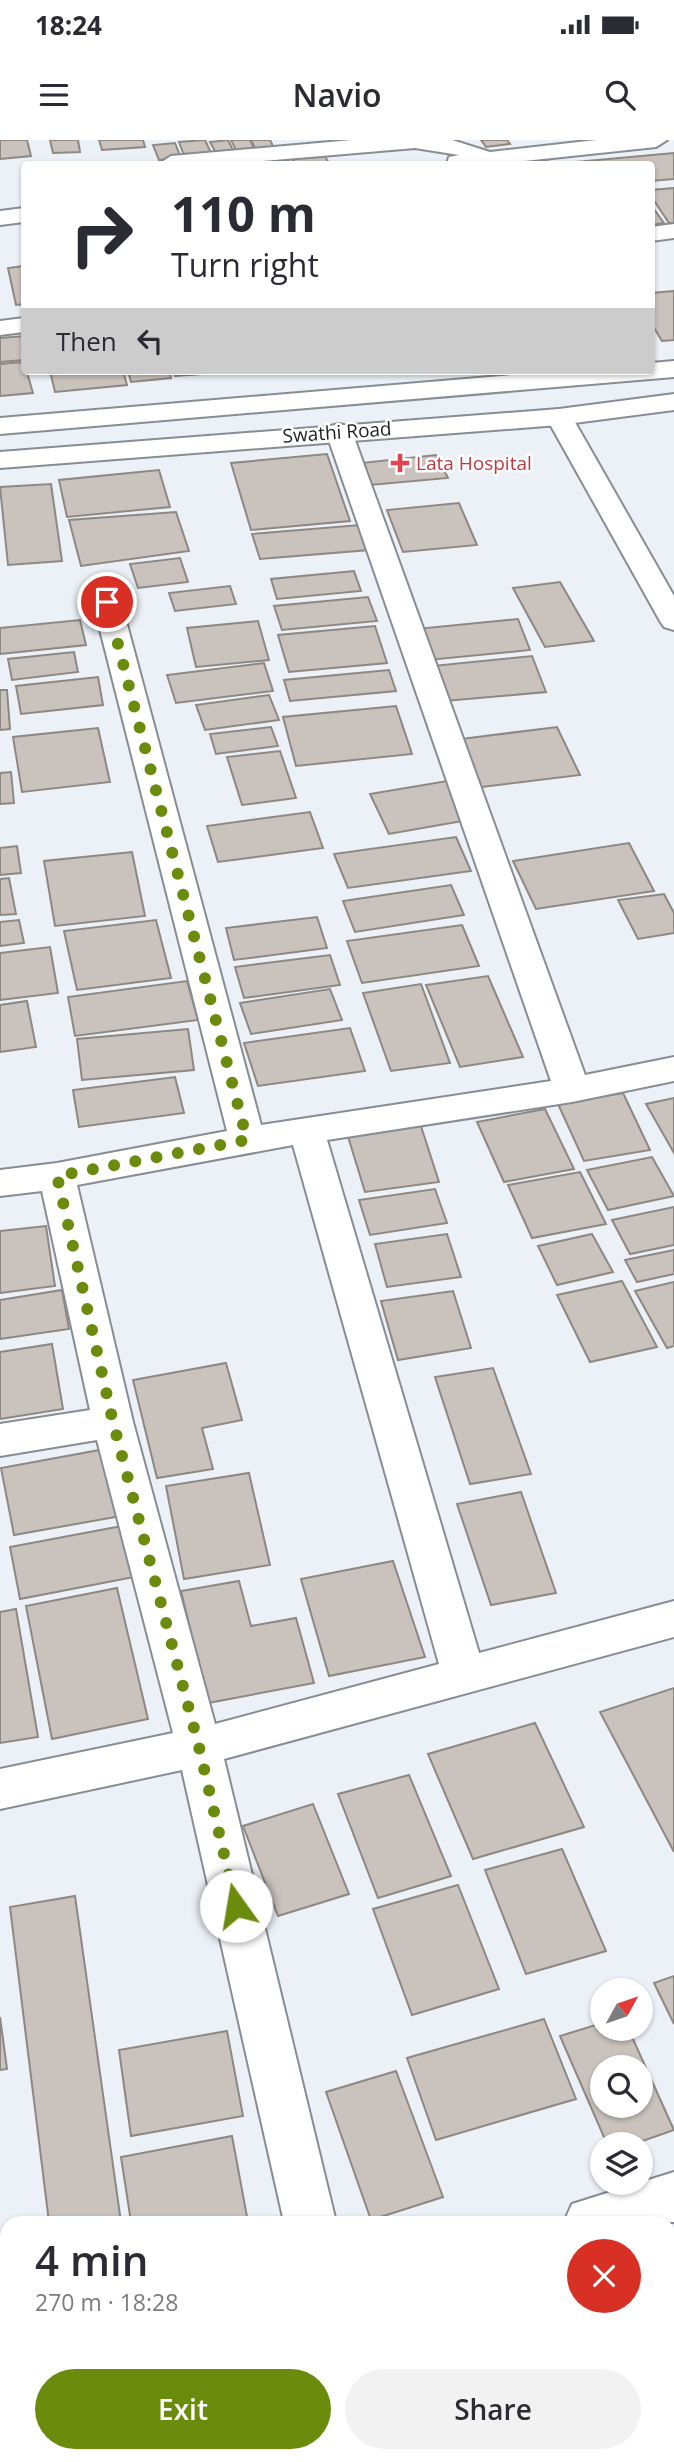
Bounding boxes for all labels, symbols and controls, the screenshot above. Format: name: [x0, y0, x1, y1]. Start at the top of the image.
text: 18:24: [35, 7, 102, 43]
text: Navio: [292, 73, 382, 116]
icon: menu: [35, 76, 73, 114]
icon: search: [601, 76, 639, 114]
text: 110 m: [171, 180, 316, 246]
icon: right: [56, 189, 147, 280]
text: Turn right: [171, 243, 319, 286]
icon: left: [131, 322, 169, 360]
text: Then: [56, 323, 117, 359]
street label: Swathi Road: [282, 415, 392, 449]
place label: Lata Hospital: [416, 450, 532, 476]
marker: Lata Hospital: [390, 453, 410, 473]
pin: [77, 572, 137, 632]
icon: arrive: [88, 583, 126, 621]
position arrow: [199, 1869, 273, 1943]
north arrow: [590, 1978, 653, 2040]
map controls: [590, 1978, 653, 2195]
button: search: [590, 2055, 653, 2118]
button: layers: [590, 2132, 653, 2195]
text: 4 min: [35, 2231, 148, 2288]
button: close: [567, 2239, 641, 2313]
text: 270 m · 18:28: [35, 2286, 178, 2318]
button: Exit: [35, 2369, 331, 2449]
button: Share: [345, 2369, 641, 2449]

